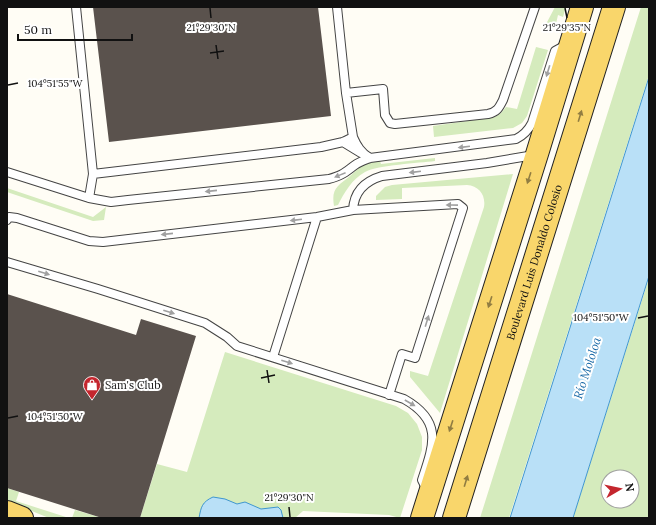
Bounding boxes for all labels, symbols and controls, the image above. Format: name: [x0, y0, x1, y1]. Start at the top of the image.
scale bar: [18, 16, 132, 42]
text: 21°29'30"N: [186, 21, 236, 34]
text: 21°29'35"N: [543, 21, 592, 34]
text: 50 m: [24, 22, 52, 37]
one-way arrow: [545, 66, 551, 78]
text: 104°51'55"W: [28, 77, 83, 90]
one-way arrow: [578, 110, 584, 122]
one-way arrow: [458, 144, 470, 150]
one-way arrow: [409, 169, 421, 175]
one-way arrow: [334, 172, 345, 178]
one-way arrow: [526, 173, 532, 185]
street label: Boulevard Luis Donaldo Colosio: [503, 183, 565, 342]
one-way arrow: [205, 188, 217, 195]
one-way arrow: [446, 202, 459, 208]
one-way arrow: [290, 217, 302, 223]
one-way arrow: [160, 231, 173, 238]
one-way arrow: [39, 270, 51, 276]
one-way arrow: [487, 297, 493, 309]
one-way arrow: [163, 309, 175, 315]
text: 104°51'50"W: [573, 311, 630, 324]
one-way arrow: [424, 315, 430, 327]
water label: Río Mololoa: [570, 335, 604, 401]
one-way arrow: [281, 359, 293, 365]
shop icon: Sam's Club: [82, 375, 102, 400]
place label: Sam's Club: [105, 378, 161, 392]
one-way arrow: [404, 399, 416, 406]
text: 104°51'50"W: [27, 410, 84, 423]
one-way arrow: [448, 420, 454, 432]
north arrow: [600, 469, 640, 509]
one-way arrow: [463, 474, 469, 486]
text: N: [622, 482, 638, 493]
text: 21°29'30"N: [264, 491, 314, 504]

